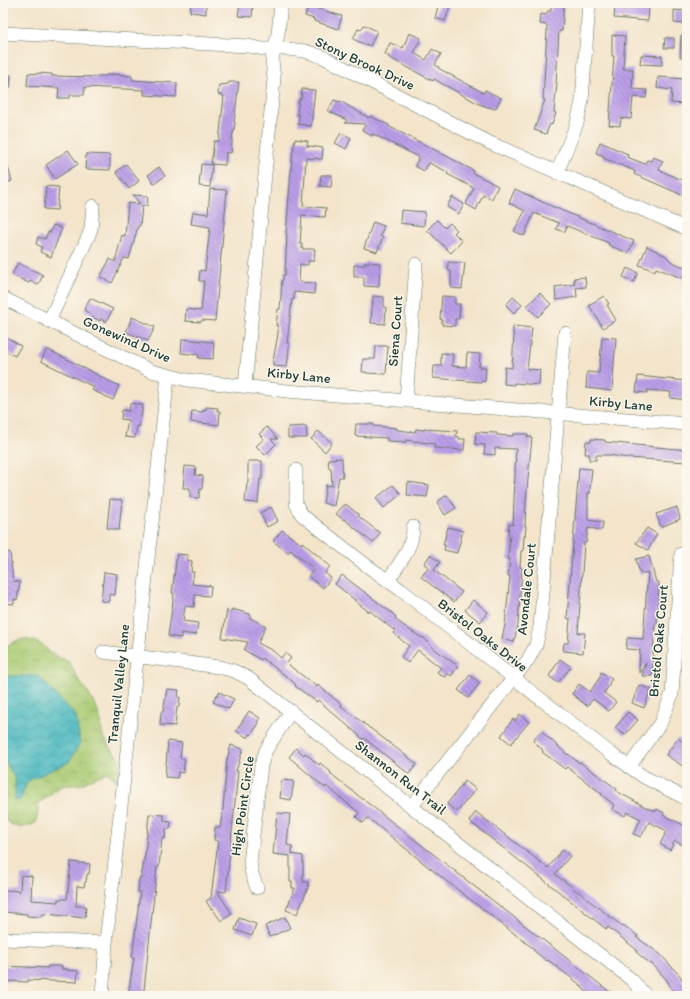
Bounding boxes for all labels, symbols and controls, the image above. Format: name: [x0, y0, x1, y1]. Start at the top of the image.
street label: Stony Brook Drive: [312, 33, 418, 94]
street label: Siena Court: [385, 295, 406, 367]
street label: Gonewind Drive: [80, 312, 174, 367]
street label: Kirby Lane: [266, 364, 332, 387]
street label: Kirby Lane: [588, 392, 654, 415]
street label: Avondale Court: [513, 542, 540, 636]
street label: Bristol Oaks Court: [645, 584, 672, 698]
street label: Bristol Oaks Drive: [434, 595, 531, 676]
street label: Tranquil Valley Lane: [104, 623, 133, 745]
street label: Shannon Run Trail: [352, 736, 450, 818]
street label: High Point Circle: [227, 755, 258, 857]

